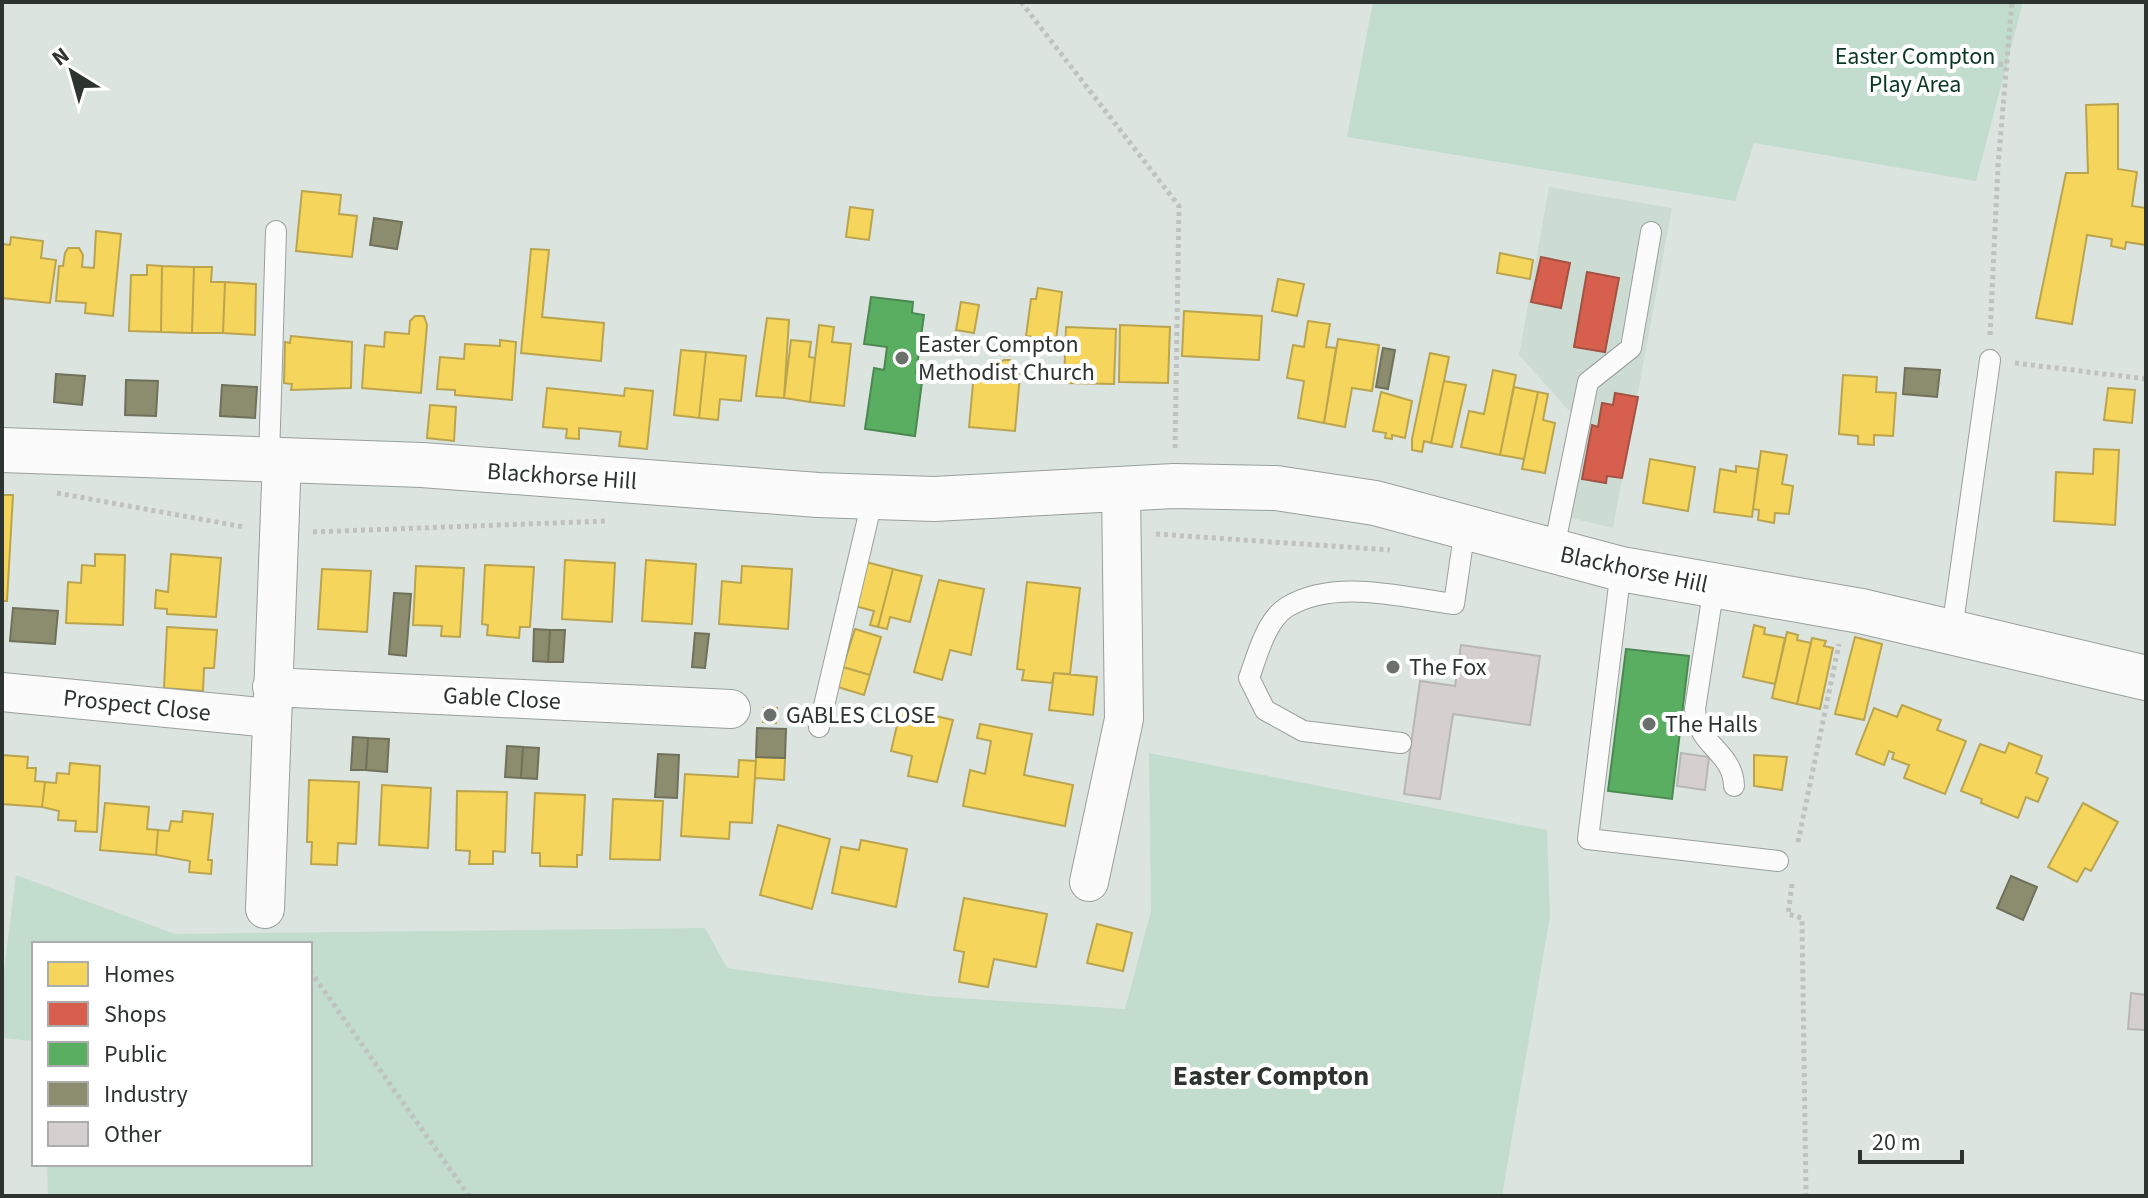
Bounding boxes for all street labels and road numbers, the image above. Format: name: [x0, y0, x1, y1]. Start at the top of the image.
street label: Blackhorse Hill: [486, 454, 638, 499]
street label: Blackhorse Hill: [1557, 537, 1711, 602]
street label: Gable Close: [442, 678, 562, 719]
street label: Prospect Close: [61, 680, 213, 731]

